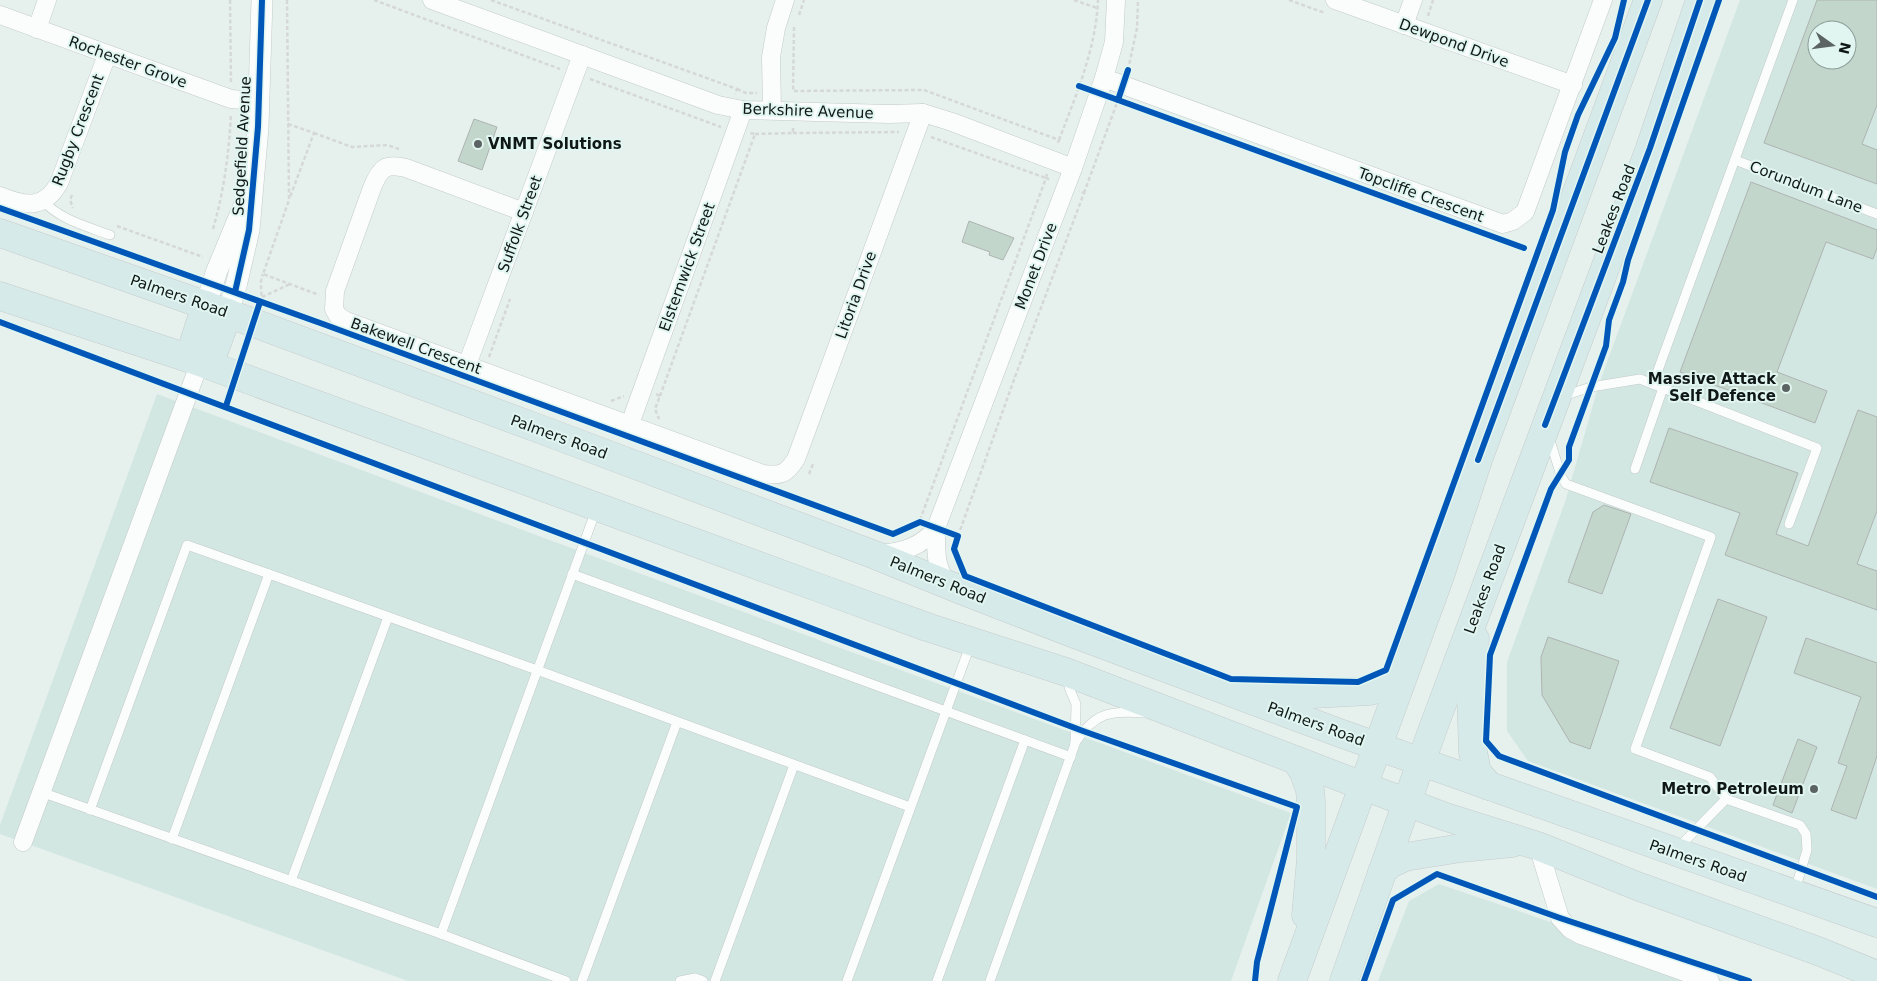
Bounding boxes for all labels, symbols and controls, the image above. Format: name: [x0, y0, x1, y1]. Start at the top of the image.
street label: Dewpond Drive: [1397, 15, 1511, 71]
north arrow: [1807, 20, 1857, 70]
street label: Rochester Grove: [66, 32, 190, 92]
text: N: [1835, 41, 1854, 56]
street label: Rugby Crescent: [48, 72, 108, 188]
street label: Sedgefield Avenue: [229, 76, 255, 216]
street label: Berkshire Avenue: [742, 100, 874, 122]
place label: VNMT Solutions: [488, 135, 622, 153]
marker: VNMT Solutions: [472, 138, 484, 150]
street label: Corundum Lane: [1747, 157, 1865, 217]
street label: Leakes Road: [1589, 162, 1639, 256]
street label: Topcliffe Crescent: [1355, 164, 1486, 226]
street label: Suffolk Street: [494, 173, 546, 275]
street label: Elsternwick Street: [655, 200, 719, 334]
street label: Monet Drive: [1011, 220, 1061, 312]
street label: Litoria Drive: [832, 249, 880, 341]
street label: Palmers Road: [128, 271, 230, 321]
street label: Bakewell Crescent: [348, 314, 484, 378]
place label: Massive Attack Self Defence: [1648, 370, 1777, 405]
marker: Massive Attack Self Defence: [1780, 382, 1792, 394]
street label: Palmers Road: [508, 411, 610, 463]
street label: Leakes Road: [1460, 542, 1510, 636]
street label: Palmers Road: [887, 553, 989, 607]
street label: Palmers Road: [1265, 698, 1367, 750]
place label: Metro Petroleum: [1661, 780, 1804, 798]
marker: Metro Petroleum: [1808, 783, 1820, 795]
street label: Palmers Road: [1647, 836, 1749, 886]

